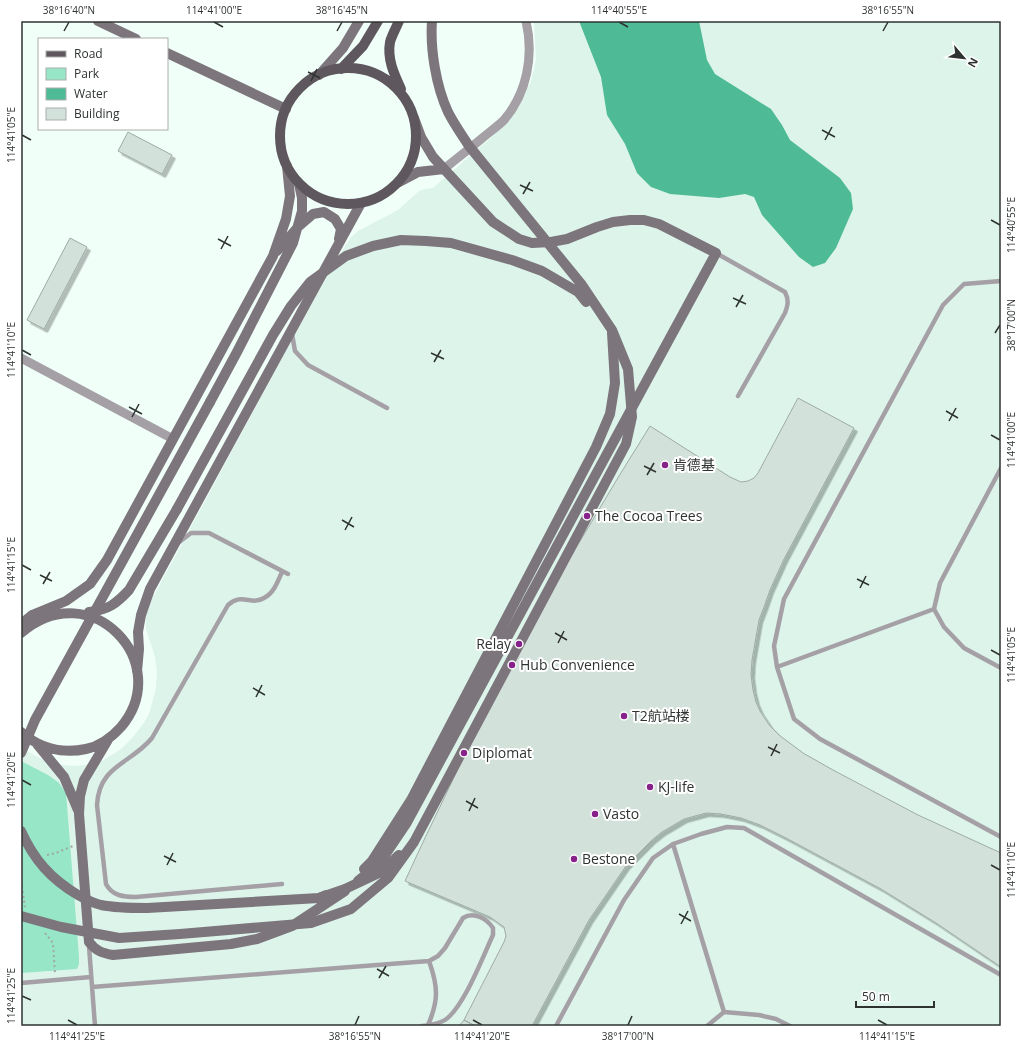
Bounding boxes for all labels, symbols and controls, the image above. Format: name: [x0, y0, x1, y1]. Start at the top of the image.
text: 38°16'40"N: [43, 3, 95, 17]
text: 114°41'00"E: [186, 3, 242, 17]
text: 38°16'45"N: [316, 3, 368, 17]
text: 114°40'55"E: [591, 3, 647, 17]
text: 38°16'55"N: [862, 3, 914, 17]
legend: [38, 38, 168, 130]
north arrow: [944, 38, 984, 78]
text: Road: [74, 45, 103, 62]
text: N: [965, 55, 982, 70]
text: Park: [74, 65, 100, 82]
text: Water: [74, 85, 108, 102]
text: Building: [74, 105, 120, 122]
text: 114°41'05"E: [4, 107, 18, 163]
text: 114°40'55"E: [1004, 197, 1018, 253]
text: 38°17'00"N: [1004, 299, 1018, 351]
text: 114°41'10"E: [4, 322, 18, 378]
text: 114°41'00"E: [1004, 412, 1018, 468]
place label: 肯德基: [673, 455, 715, 474]
marker: 肯德基: [660, 460, 670, 470]
place label: The Cocoa Trees: [595, 506, 703, 525]
marker: The Cocoa Trees: [582, 511, 592, 521]
text: 114°41'15"E: [4, 537, 18, 593]
text: 114°41'05"E: [1004, 627, 1018, 683]
place label: Relay: [476, 634, 512, 653]
marker: Relay: [514, 639, 524, 649]
place label: Hub Convenience: [520, 655, 635, 674]
marker: Hub Convenience: [507, 660, 517, 670]
place label: T2航站楼: [632, 706, 690, 725]
marker: T2航站楼: [619, 711, 629, 721]
place label: Diplomat: [472, 743, 532, 762]
marker: Diplomat: [459, 748, 469, 758]
text: 114°41'20"E: [4, 752, 18, 808]
place label: KJ-life: [658, 777, 695, 796]
marker: KJ-life: [645, 782, 655, 792]
place label: Vasto: [603, 804, 639, 823]
marker: Vasto: [590, 809, 600, 819]
text: 114°41'10"E: [1004, 842, 1018, 898]
place label: Bestone: [582, 849, 636, 868]
marker: Bestone: [569, 854, 579, 864]
text: 114°41'25"E: [4, 968, 18, 1024]
scale bar: [856, 983, 934, 1009]
text: 50 m: [862, 988, 890, 1005]
text: 114°41'25"E: [49, 1029, 105, 1043]
text: 38°16'55"N: [329, 1029, 381, 1043]
text: 114°41'20"E: [454, 1029, 510, 1043]
text: 38°17'00"N: [602, 1029, 654, 1043]
text: 114°41'15"E: [859, 1029, 915, 1043]

